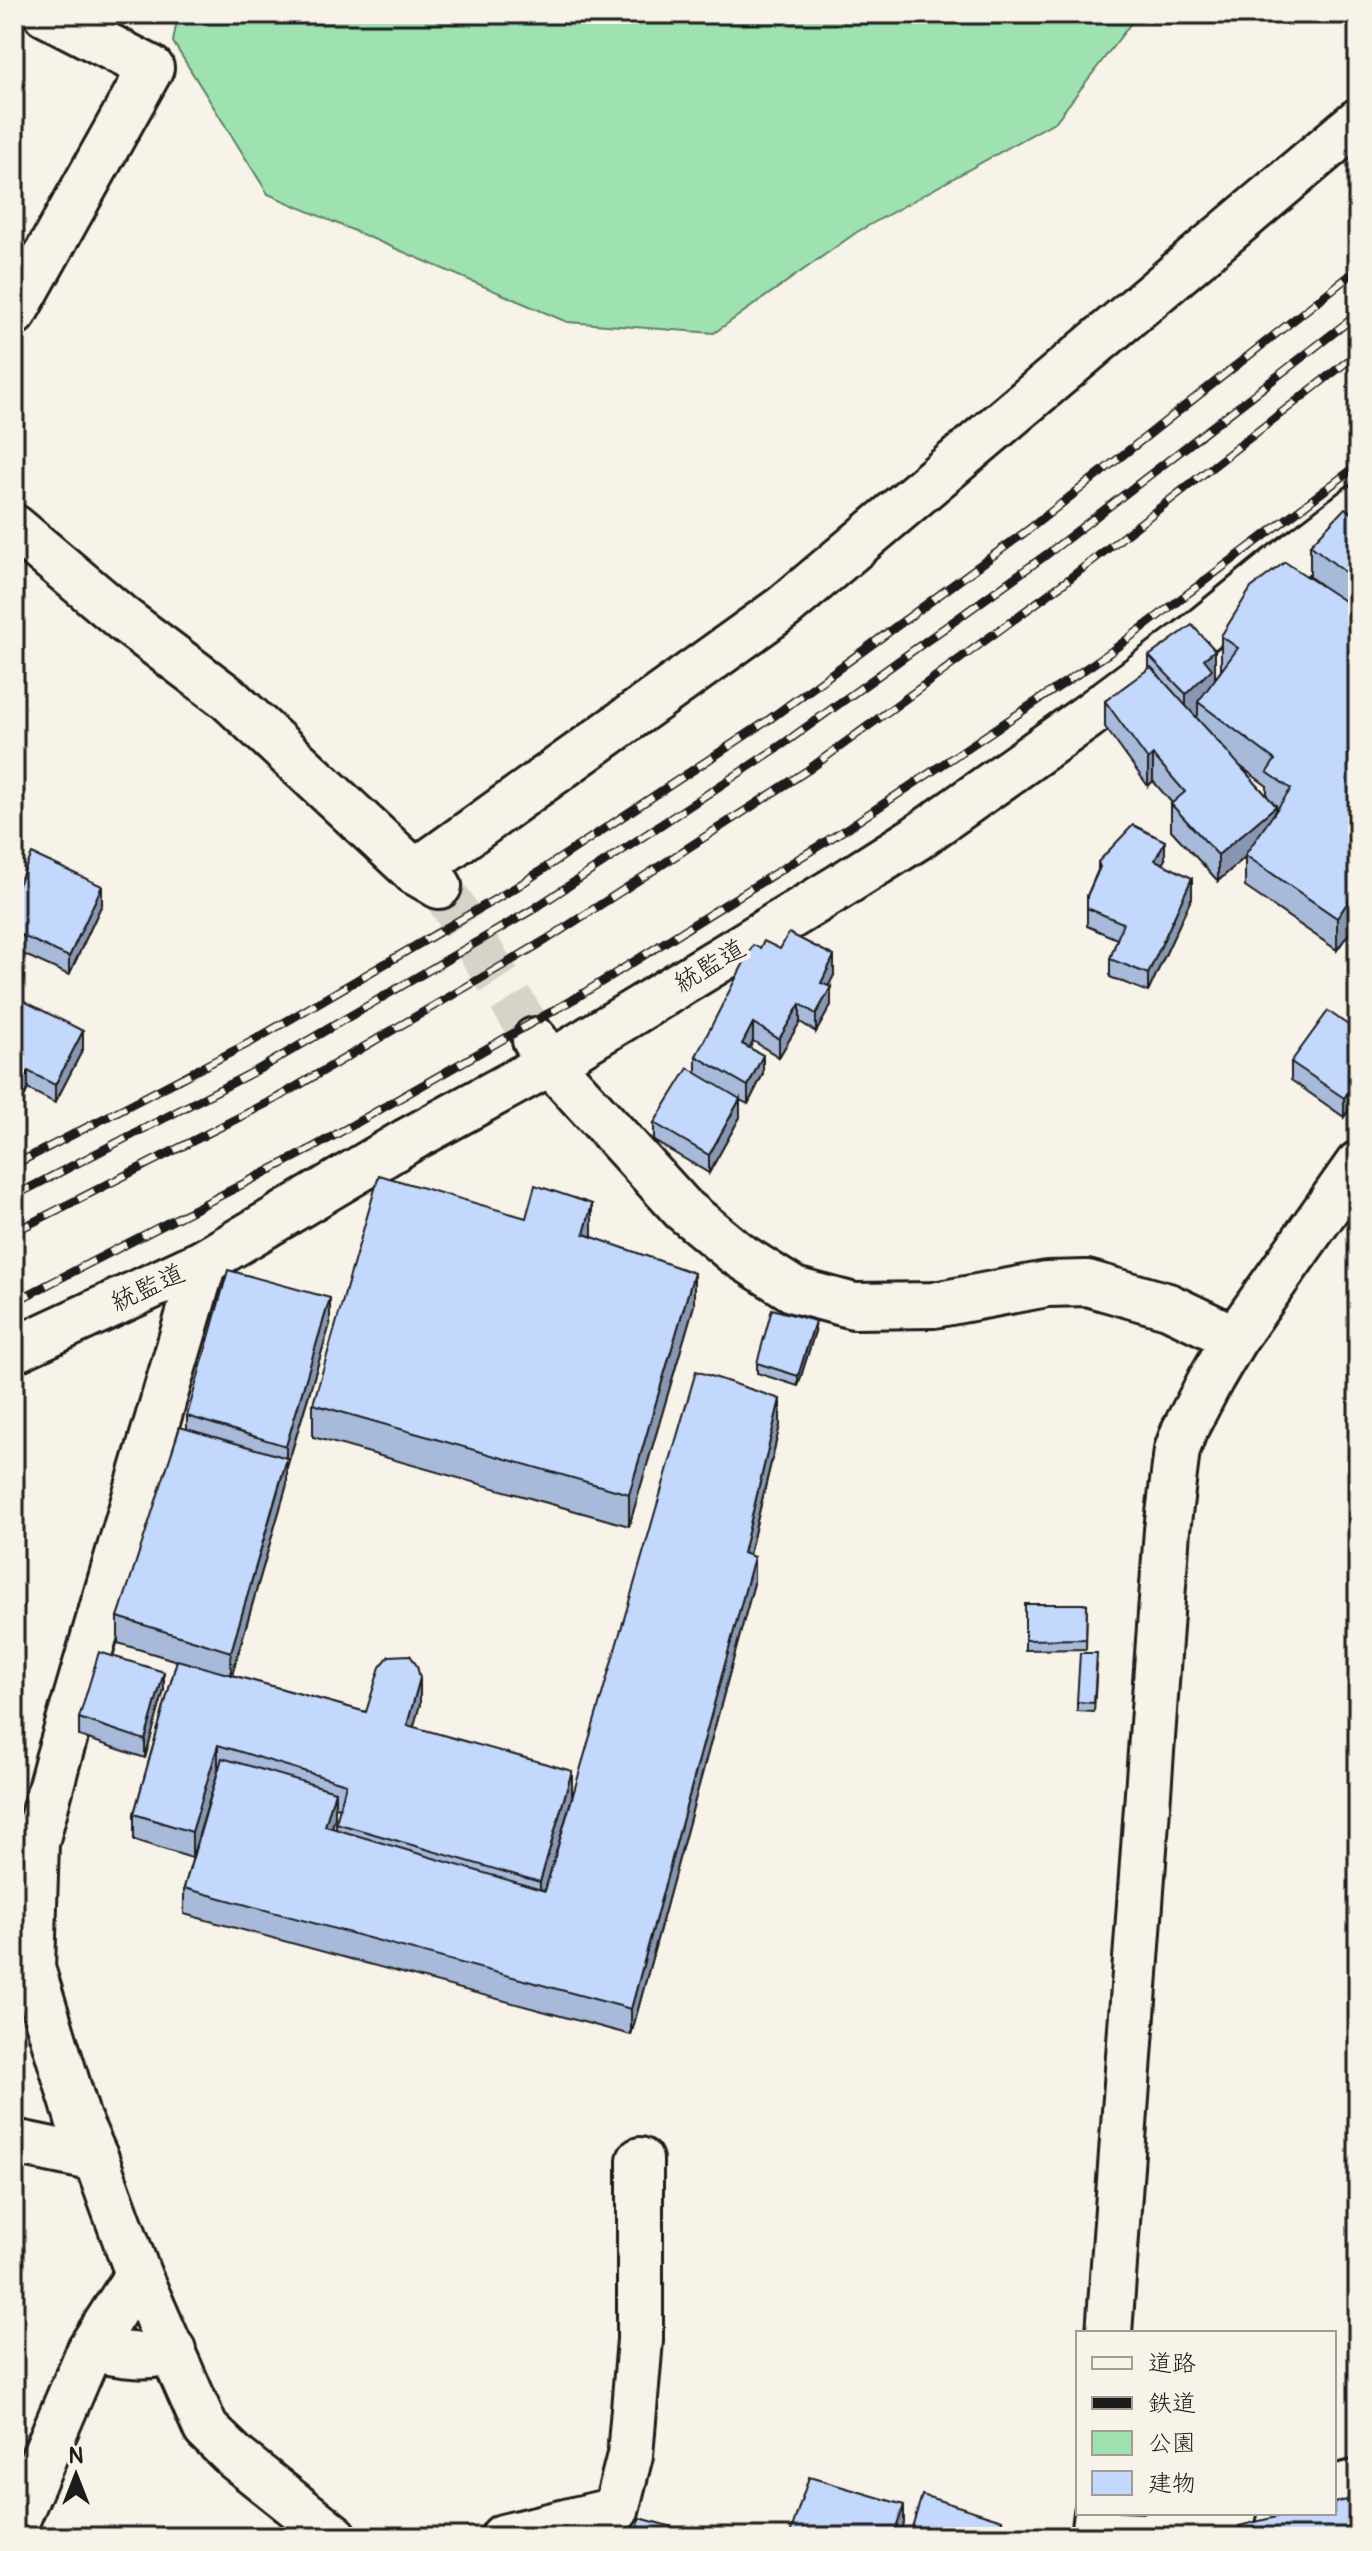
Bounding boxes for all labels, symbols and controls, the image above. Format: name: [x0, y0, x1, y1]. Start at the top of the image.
street label: 統監道: [668, 932, 752, 1000]
street label: 統監道: [106, 1257, 190, 1319]
legend: [1076, 2331, 1336, 2515]
text: 道路: [1148, 2349, 1196, 2378]
text: 鉄道: [1148, 2389, 1196, 2418]
text: 公園: [1148, 2429, 1196, 2458]
north arrow: [36, 2435, 116, 2515]
text: N: [69, 2442, 84, 2470]
text: 建物: [1148, 2469, 1196, 2498]

